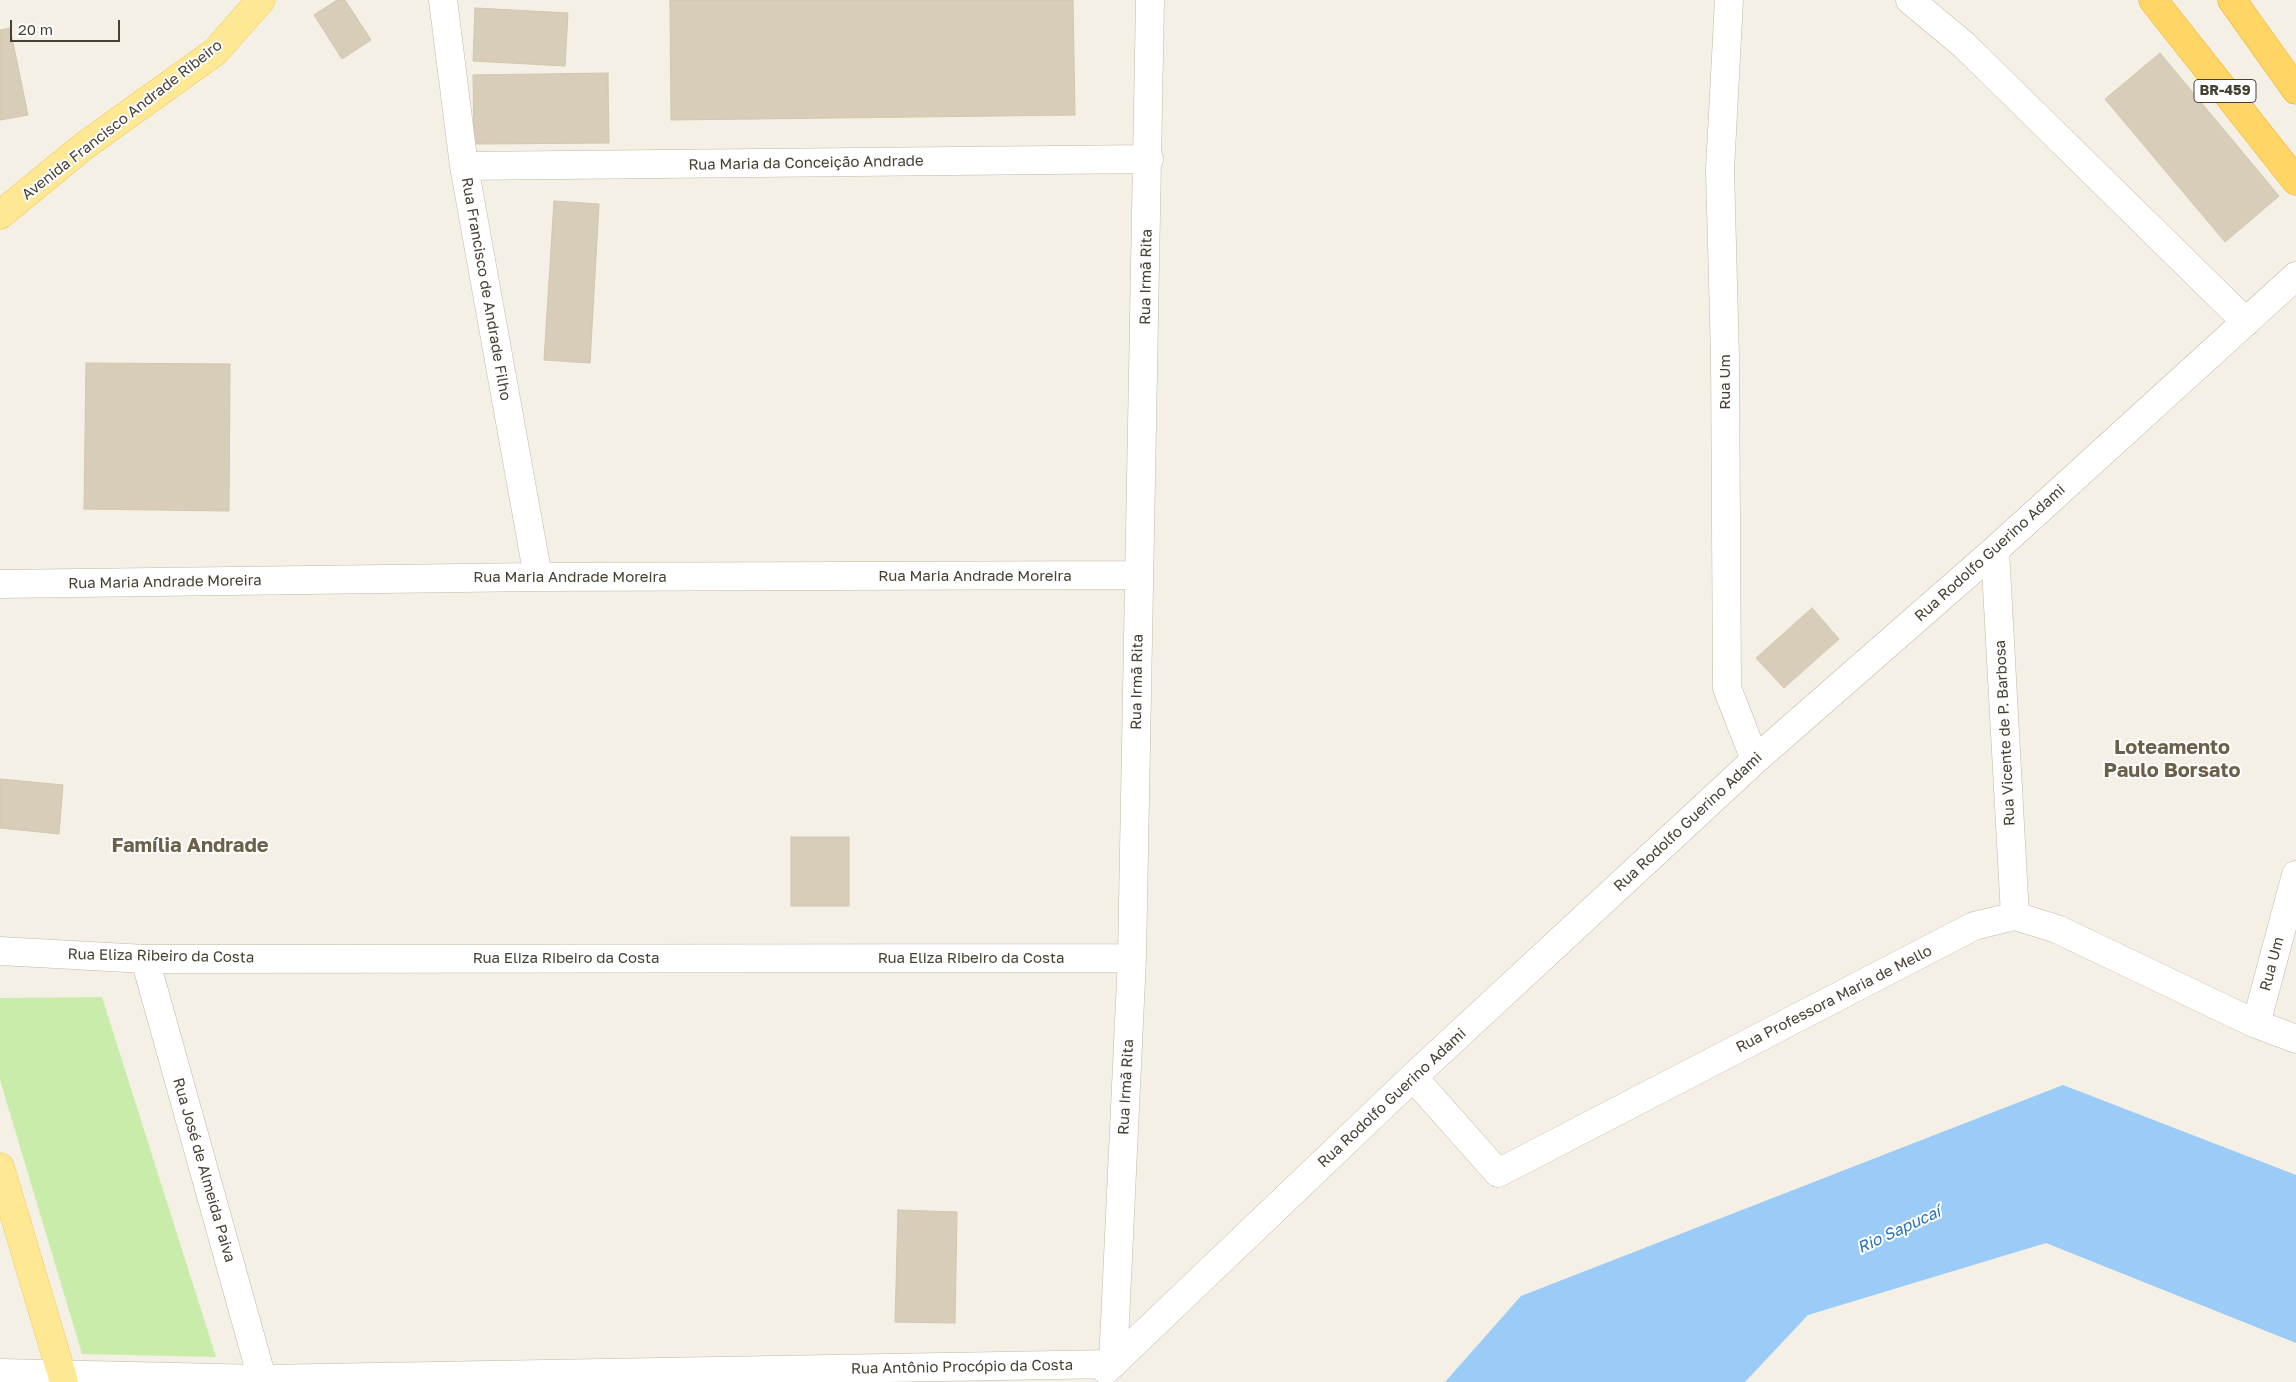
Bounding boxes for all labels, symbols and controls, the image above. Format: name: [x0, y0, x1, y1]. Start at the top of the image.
scale bar: [12, 10, 122, 42]
text: 20 m: [18, 20, 53, 38]
street label: Avenida Francisco Andrade Ribeiro: [18, 36, 226, 204]
road number: BR-459: [2194, 80, 2256, 102]
street label: Rua Maria da Conceição Andrade: [688, 152, 924, 174]
street label: Rua Francisco de Andrade Filho: [457, 176, 515, 402]
street label: Rua Irmã Rita: [1136, 229, 1156, 325]
street label: Rua Um: [1716, 354, 1734, 410]
street label: Rua Rodolfo Guerino Adami: [1911, 481, 2069, 625]
street label: Rua Maria Andrade Moreira: [878, 567, 1072, 585]
street label: Rua Maria Andrade Moreira: [473, 568, 667, 586]
street label: Rua Maria Andrade Moreira: [68, 571, 262, 593]
street label: Rua Irmã Rita: [1127, 634, 1147, 730]
street label: Rua Vicente de P. Barbosa: [1991, 639, 2019, 827]
district label: Loteamento Paulo Borsato: [2104, 736, 2240, 783]
street label: Rua Rodolfo Guerino Adami: [1610, 749, 1766, 895]
district label: Família Andrade: [112, 834, 268, 858]
street label: Rua Um: [2256, 935, 2288, 993]
street label: Rua Professora Maria de Mello: [1733, 942, 1935, 1056]
street label: Rua Eliza Ribeiro da Costa: [67, 945, 255, 967]
street label: Rua Eliza Ribeiro da Costa: [473, 949, 659, 967]
street label: Rua Eliza Ribeiro da Costa: [878, 949, 1064, 967]
street label: Rua Rodolfo Guerino Adami: [1314, 1025, 1470, 1171]
street label: Rua Irmã Rita: [1115, 1039, 1137, 1135]
street label: Rua José de Almeida Paiva: [169, 1076, 239, 1264]
water label: Rio Sapucaí: [1854, 1202, 1944, 1258]
street label: Rua Antônio Procópio da Costa: [851, 1356, 1073, 1378]

